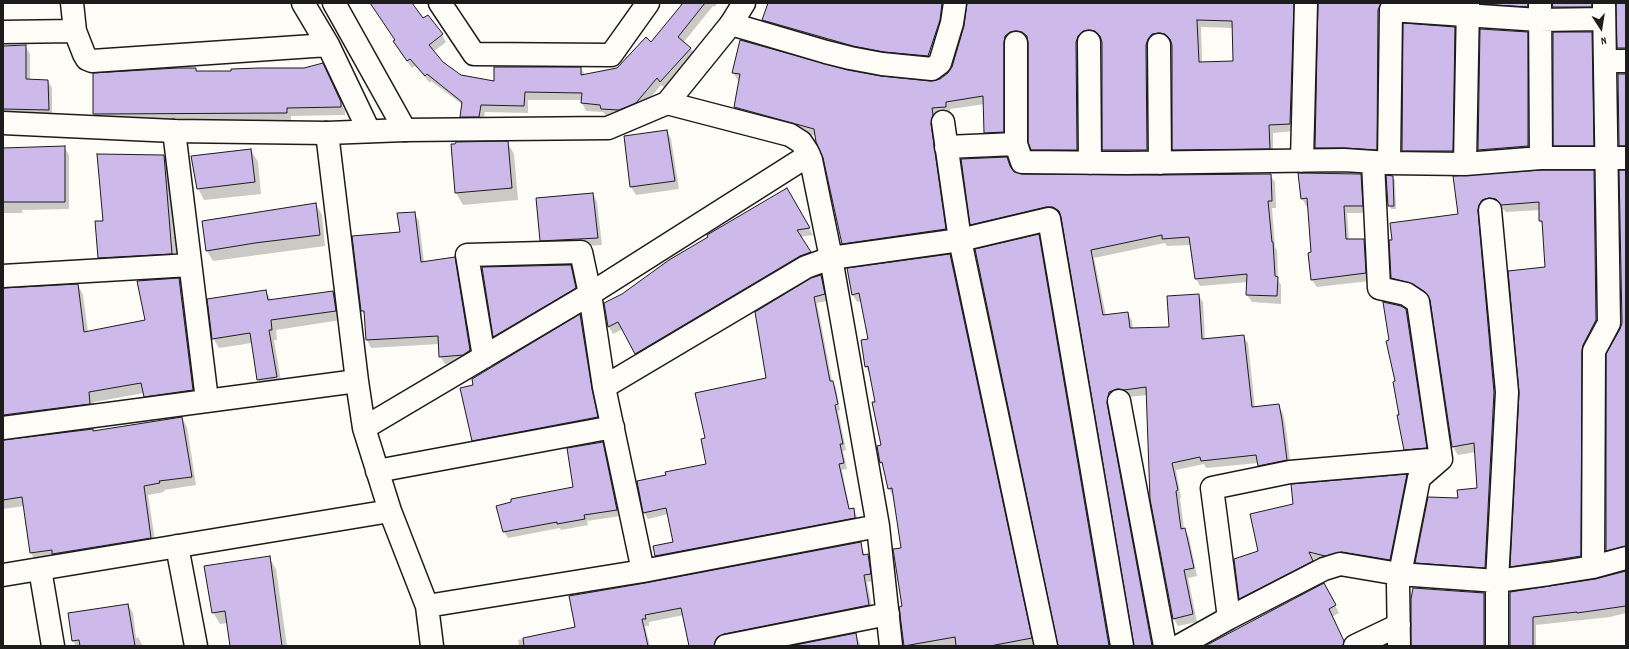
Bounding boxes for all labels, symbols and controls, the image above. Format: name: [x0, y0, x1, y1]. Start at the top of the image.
north arrow: [1581, 8, 1621, 48]
text: N: [1599, 31, 1608, 48]

